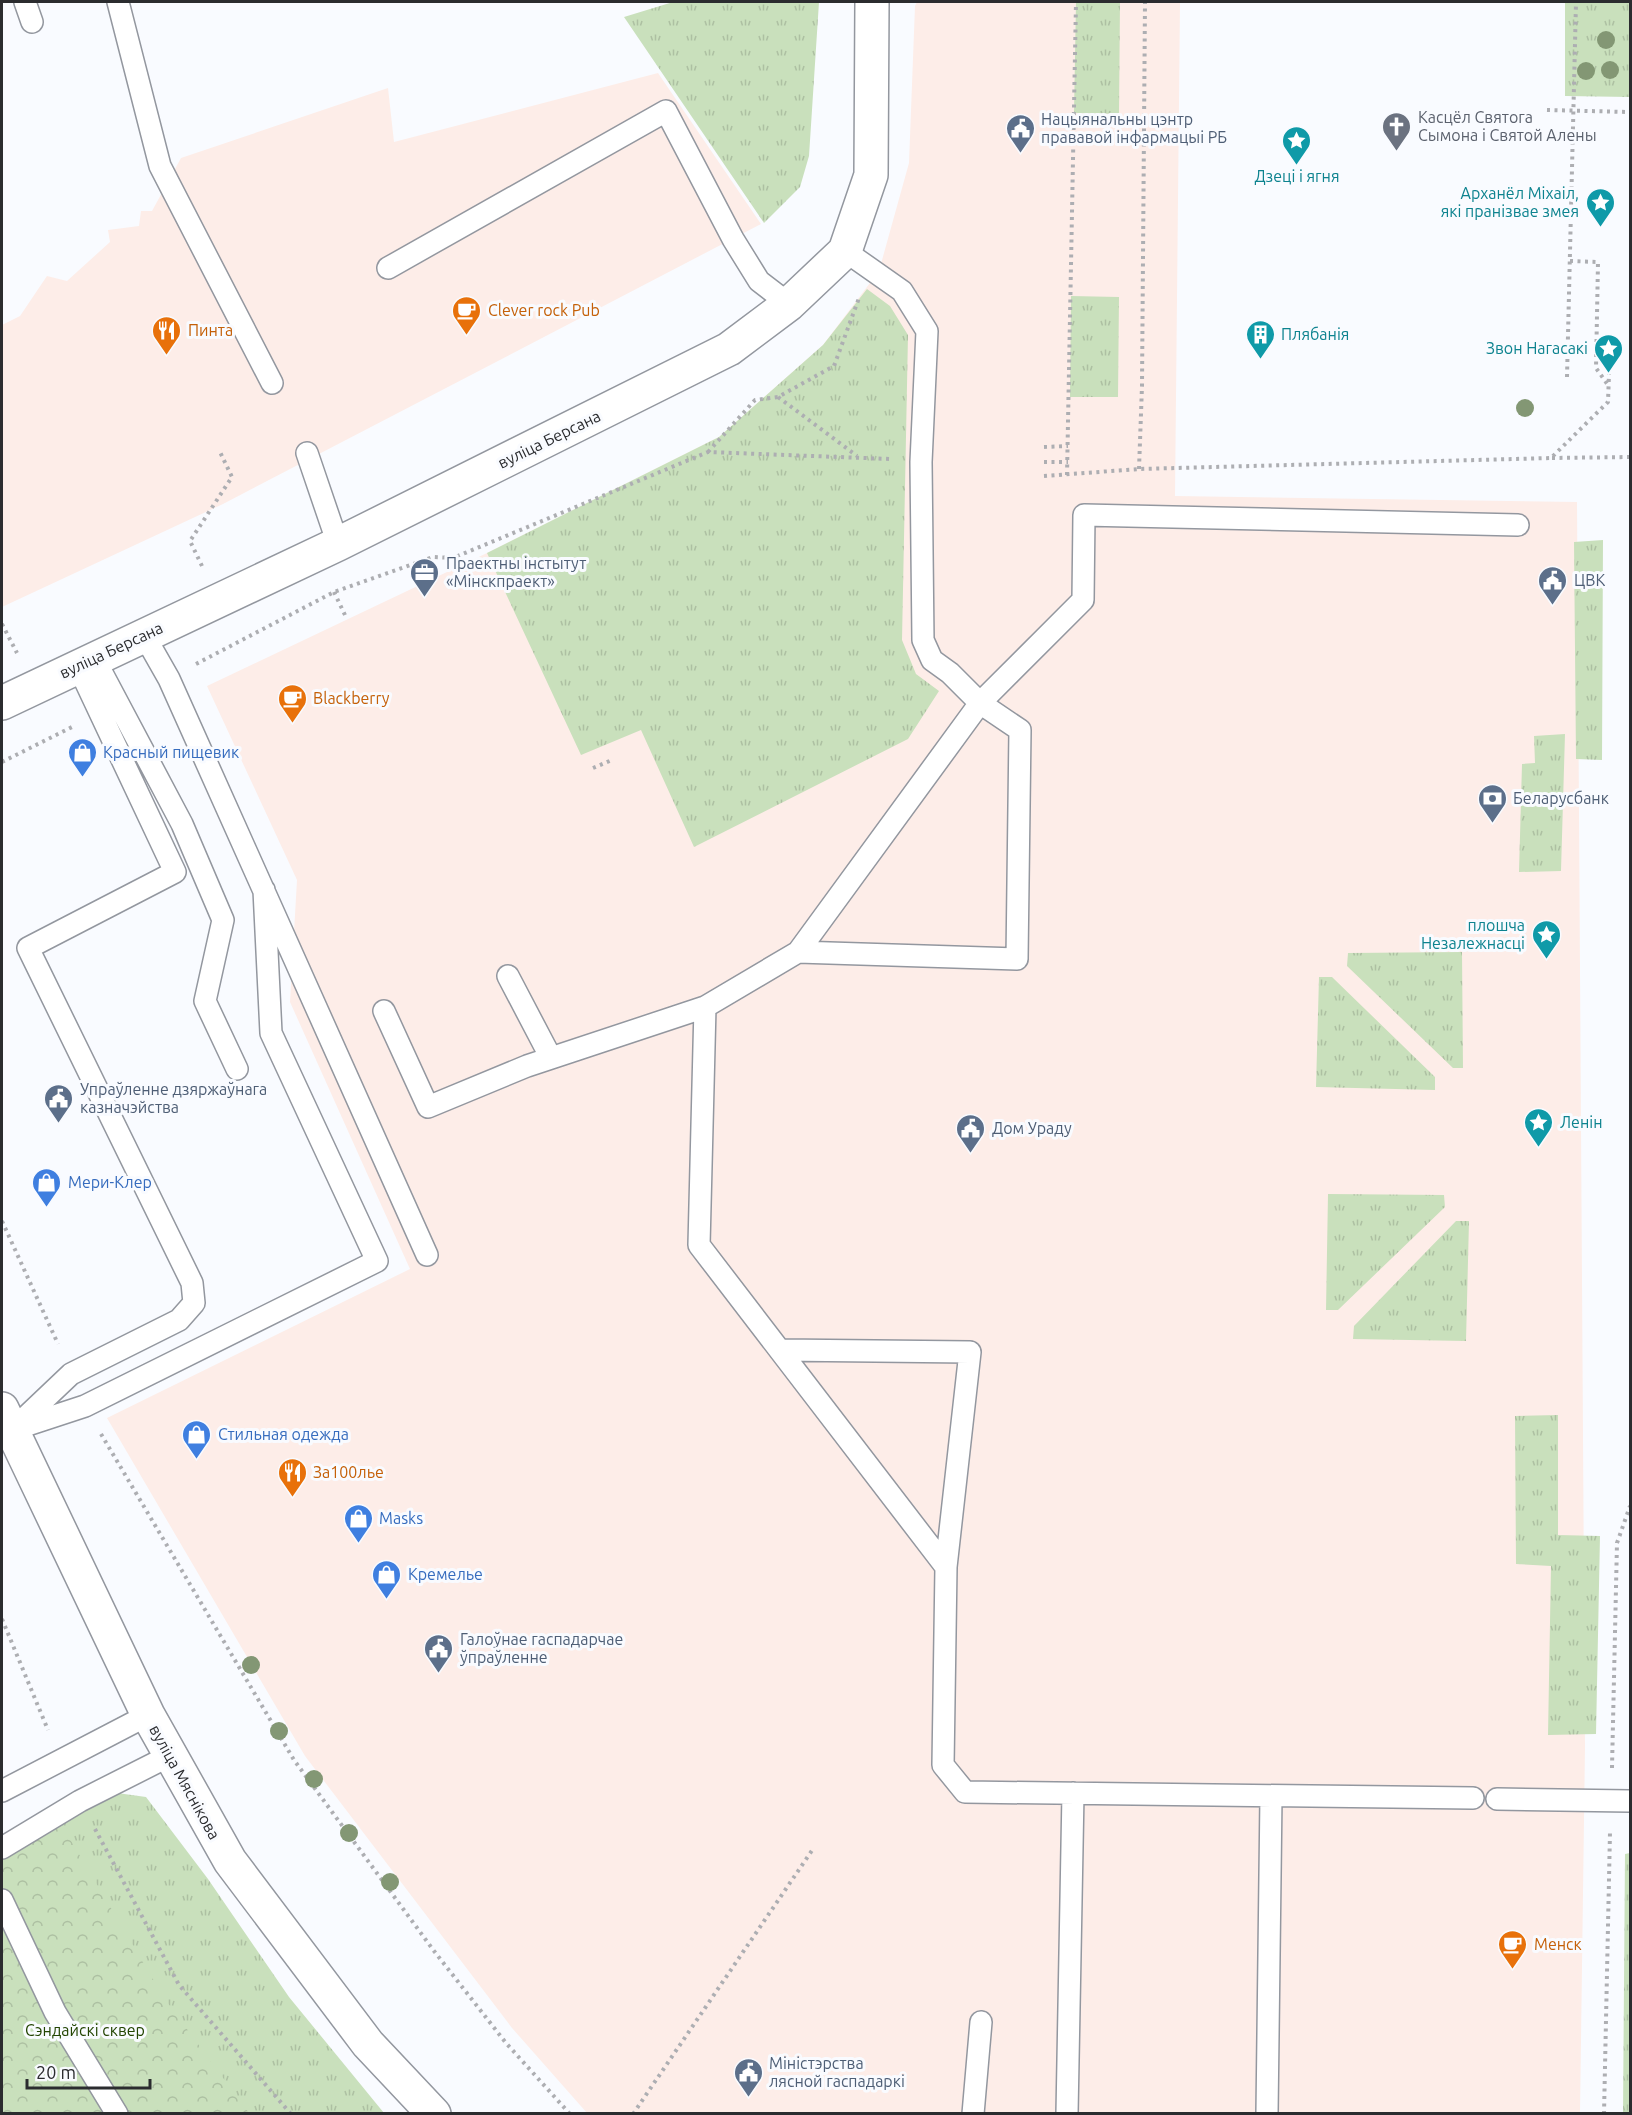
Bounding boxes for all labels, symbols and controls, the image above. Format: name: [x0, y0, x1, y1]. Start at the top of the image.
place label: Касцёл Святога Сымона і Святой Алены: [1418, 108, 1597, 144]
place label: Нацыянальны цэнтр прававой інфармацыі РБ: [1041, 110, 1227, 146]
church icon: Касцёл Святога Сымона і Святой Алены: [1381, 110, 1413, 152]
public building icon: Нацыянальны цэнтр прававой інфармацыі РБ: [1004, 112, 1036, 154]
place icon: Дзеці і ягня: [1281, 124, 1313, 166]
place label: Дзеці і ягня: [1254, 167, 1340, 185]
place label: Арханёл Міхаіл, які пранізвае змея: [1441, 184, 1579, 220]
place icon: Арханёл Міхаіл, які пранізвае змея: [1584, 186, 1616, 228]
cafe icon: Clever rock Pub: [451, 294, 483, 336]
place label: Clever rock Pub: [488, 301, 600, 319]
restaurant icon: Пинта: [151, 314, 183, 356]
building icon: Плябанія: [1244, 318, 1276, 360]
place label: Пинта: [188, 321, 233, 339]
place label: Плябанія: [1281, 325, 1349, 343]
place icon: Звон Нагасакі: [1593, 332, 1625, 374]
place label: Звон Нагасакі: [1486, 339, 1588, 357]
street label: вуліца Берсана: [495, 406, 603, 472]
place label: Праектны інстытут «Мінскпраект»: [446, 554, 586, 590]
office icon: Праектны інстытут «Мінскпраект»: [409, 556, 441, 598]
public building icon: ЦВК: [1537, 564, 1569, 606]
place label: ЦВК: [1574, 571, 1605, 589]
street label: вуліца Берсана: [56, 618, 166, 682]
cafe icon: Blackberry: [276, 682, 308, 724]
place label: Blackberry: [313, 689, 390, 707]
shop icon: Красный пищевик: [66, 736, 98, 778]
place label: Красный пищевик: [103, 743, 239, 761]
bank icon: Беларусбанк: [1476, 782, 1508, 824]
place label: Беларусбанк: [1513, 789, 1609, 807]
place label: плошча Незалежнасці: [1421, 916, 1525, 952]
place icon: плошча Незалежнасці: [1530, 918, 1562, 960]
place label: Упраўленне дзяржаўнага казначэйства: [80, 1080, 267, 1116]
public building icon: Упраўленне дзяржаўнага казначэйства: [43, 1082, 75, 1124]
place icon: Ленін: [1523, 1106, 1555, 1148]
public building icon: Дом Ураду: [955, 1112, 987, 1154]
place label: Ленін: [1560, 1113, 1602, 1131]
place label: Дом Ураду: [992, 1119, 1072, 1137]
shop icon: Мери-Клер: [31, 1166, 63, 1208]
place label: Мери-Клер: [68, 1173, 152, 1191]
shop icon: Стильная одежда: [181, 1418, 213, 1460]
place label: Стильная одежда: [218, 1425, 349, 1443]
restaurant icon: За100лье: [276, 1456, 308, 1498]
place label: За100лье: [313, 1463, 384, 1481]
shop icon: Masks: [342, 1502, 374, 1544]
place label: Masks: [379, 1509, 423, 1527]
shop icon: Кремелье: [371, 1558, 403, 1600]
place label: Кремелье: [408, 1565, 483, 1583]
place label: Галоўнае гаспадарчае ўпраўленне: [460, 1630, 623, 1666]
public building icon: Галоўнае гаспадарчае ўпраўленне: [423, 1632, 455, 1674]
street label: вуліца Мяснікова: [146, 1722, 224, 1842]
cafe icon: Менск: [1497, 1928, 1529, 1970]
place label: Менск: [1534, 1935, 1582, 1953]
park label: Сэндайскі сквер: [25, 2021, 145, 2039]
scale bar: [27, 2052, 150, 2090]
place label: Міністэрства лясной гаспадаркі: [769, 2054, 905, 2090]
public building icon: Міністэрства лясной гаспадаркі: [732, 2056, 764, 2098]
text: 20 m: [36, 2062, 76, 2082]

